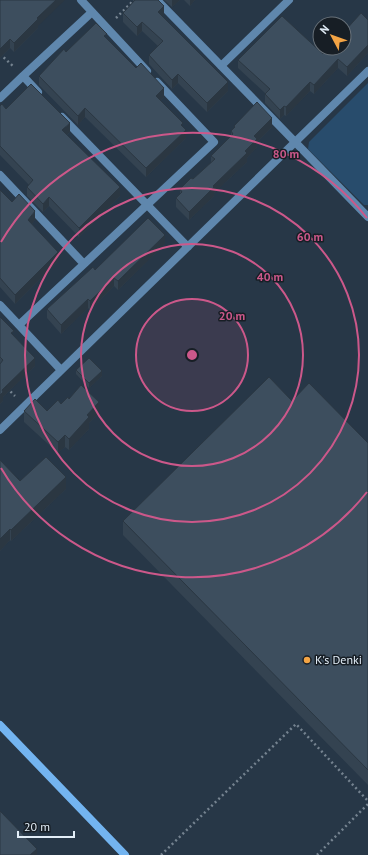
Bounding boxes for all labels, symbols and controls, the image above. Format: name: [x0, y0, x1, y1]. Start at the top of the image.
north arrow: [312, 16, 352, 56]
text: N: [317, 22, 332, 37]
text: 80 m: [273, 146, 299, 161]
text: 60 m: [297, 229, 323, 244]
text: 40 m: [257, 269, 283, 284]
text: 20 m: [219, 308, 245, 323]
centre of rings: [185, 348, 199, 362]
place label: K's Denki: [315, 652, 362, 667]
marker: K's Denki: [302, 655, 312, 665]
scale bar: [18, 813, 74, 839]
text: 20 m: [24, 819, 50, 834]

